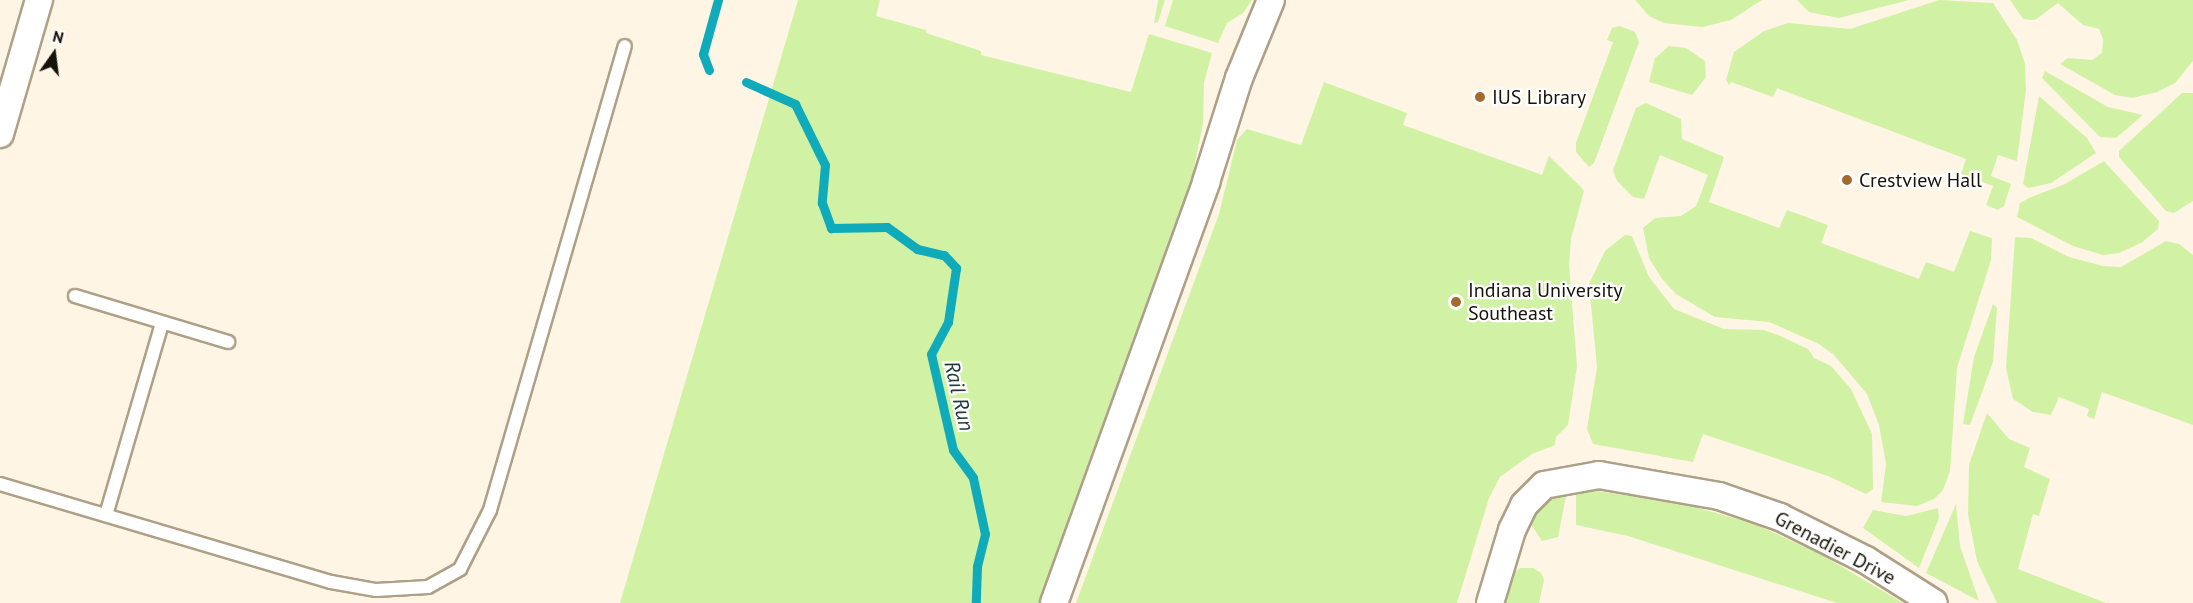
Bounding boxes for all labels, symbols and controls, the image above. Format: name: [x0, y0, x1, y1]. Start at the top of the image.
north arrow: [24, 24, 84, 84]
text: N: [51, 26, 66, 48]
place label: IUS Library: [1492, 85, 1586, 109]
marker: IUS Library: [1473, 90, 1487, 104]
place label: Crestview Hall: [1859, 168, 1982, 192]
marker: Crestview Hall: [1840, 173, 1854, 187]
place label: Indiana University Southeast: [1468, 278, 1623, 325]
marker: Indiana University Southeast: [1449, 295, 1463, 309]
water label: Rail Run: [939, 359, 979, 433]
street label: Grenadier Drive: [1771, 506, 1899, 590]

